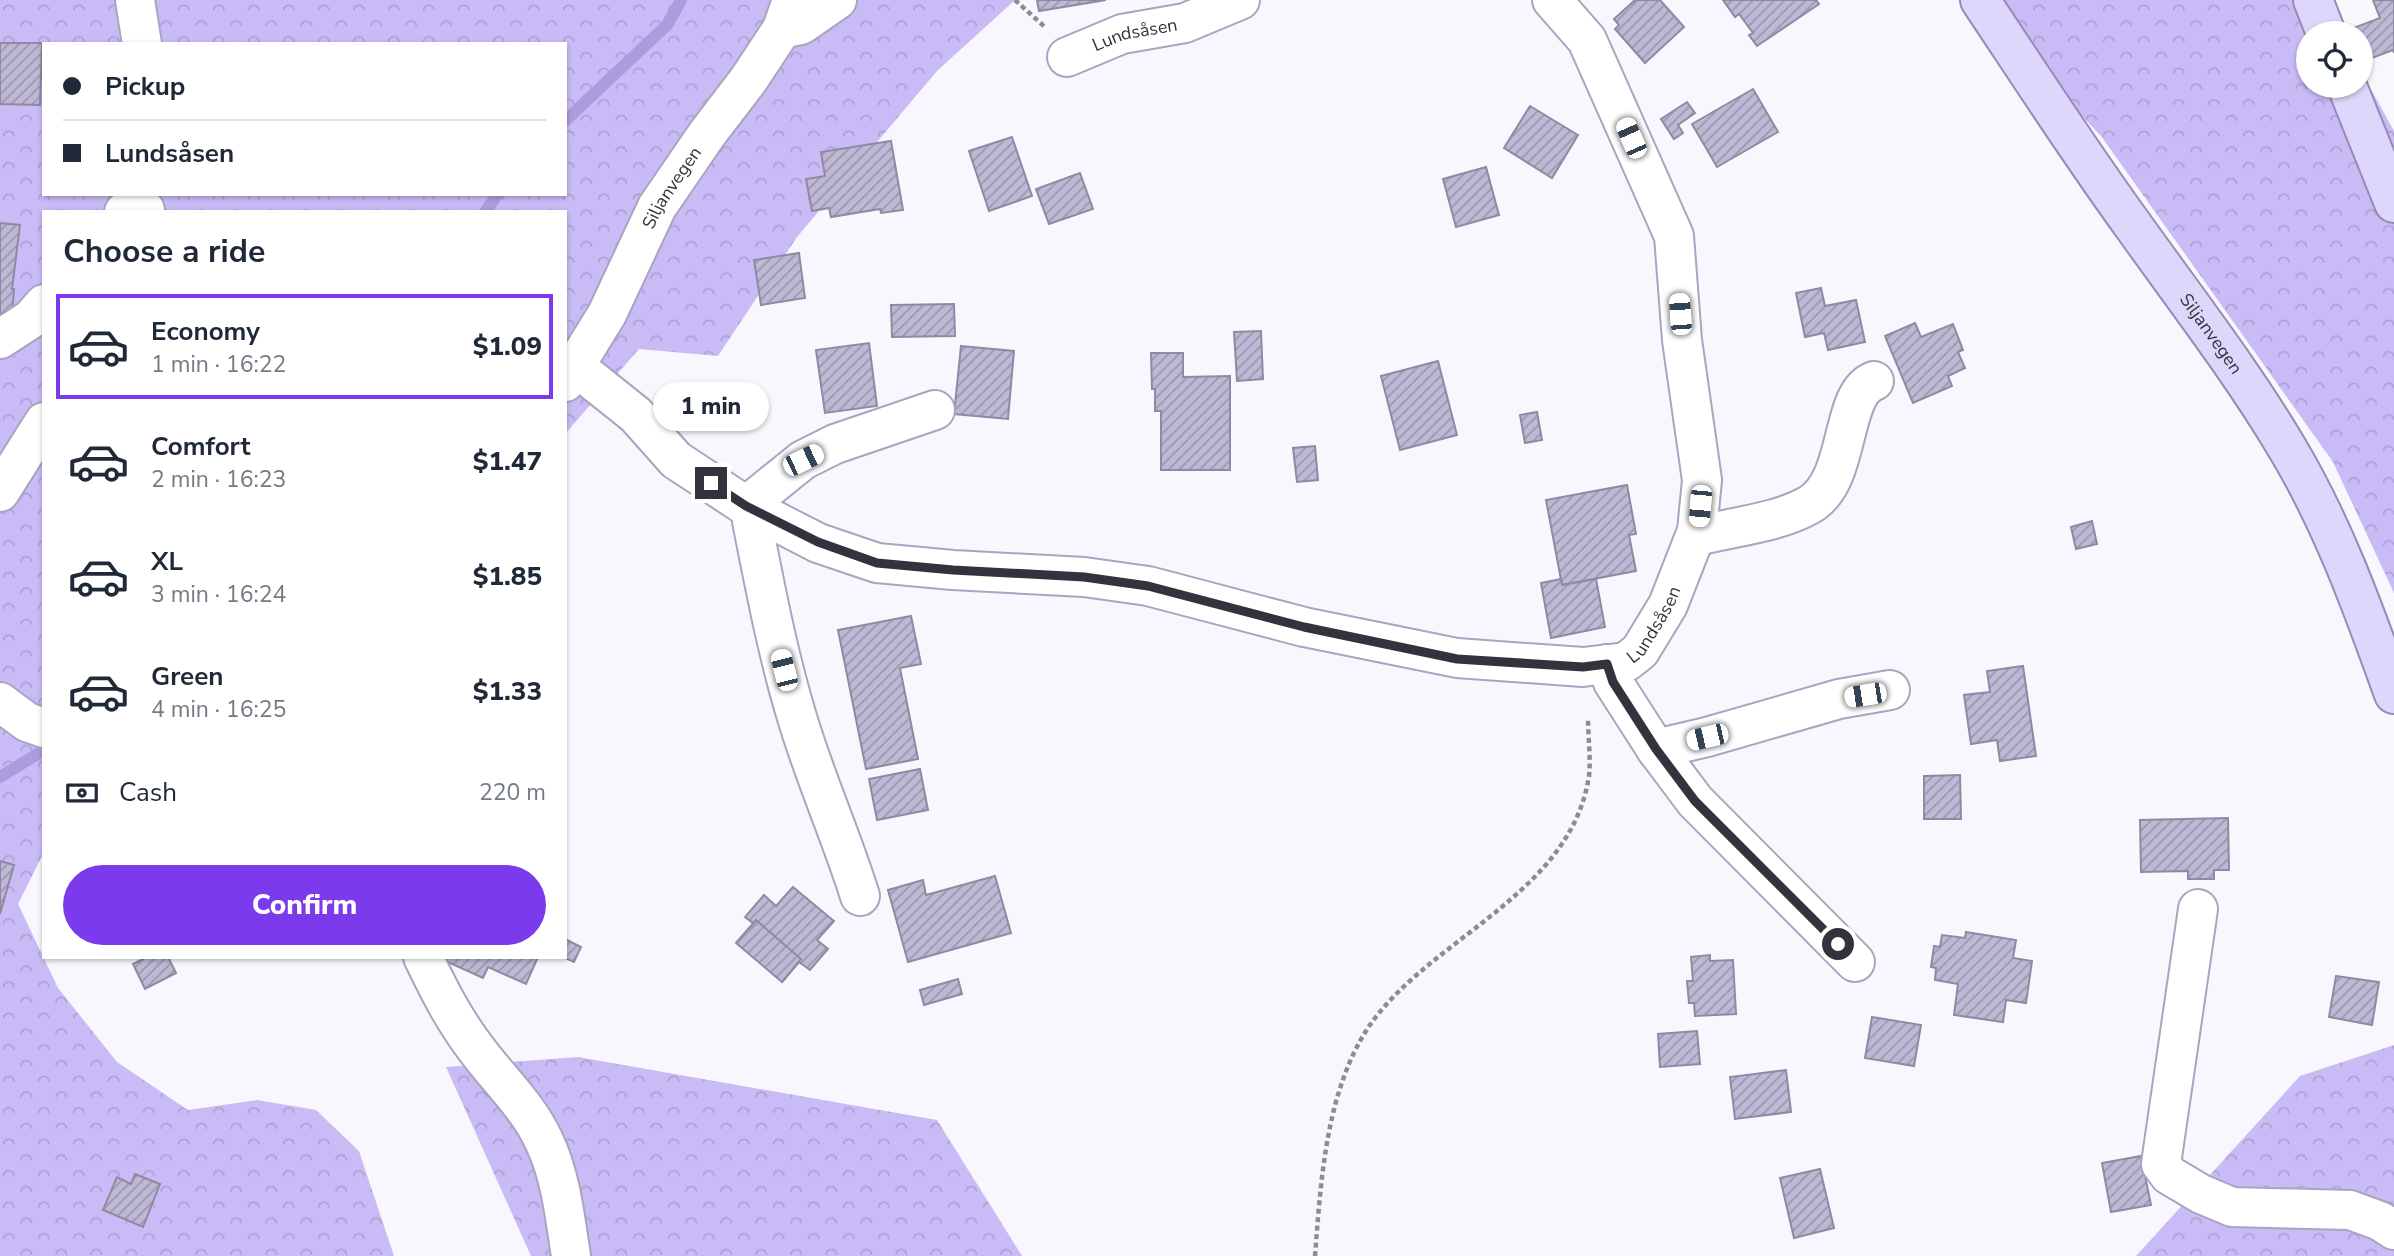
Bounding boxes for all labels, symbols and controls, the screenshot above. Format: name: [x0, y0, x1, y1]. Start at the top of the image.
street label: Lundsåsen: [1089, 13, 1179, 57]
map controls: [2296, 21, 2373, 98]
button: locate: [2296, 21, 2373, 98]
text: Pickup: [105, 69, 185, 104]
car: [1613, 115, 1650, 161]
text: Lundsåsen: [105, 136, 234, 171]
street label: Siljanvegen: [636, 142, 707, 233]
text: Choose a ride: [63, 230, 265, 273]
street label: Siljanvegen: [2174, 289, 2248, 379]
car: [1669, 292, 1692, 336]
text: Economy: [151, 314, 260, 349]
icon: car: [67, 315, 130, 378]
text: $1.09: [473, 329, 542, 364]
text: 1 min · 16:22: [151, 349, 286, 380]
callout: 1 min: [653, 382, 769, 430]
text: 1 min: [681, 391, 741, 422]
text: Comfort: [151, 429, 251, 464]
icon: car: [67, 430, 130, 493]
car: [780, 441, 827, 479]
text: $1.47: [473, 444, 542, 479]
text: 2 min · 16:23: [151, 464, 286, 495]
route end: [695, 467, 727, 499]
car: [1688, 484, 1713, 528]
text: XL: [151, 544, 183, 579]
icon: car: [67, 545, 130, 608]
text: $1.85: [473, 559, 542, 594]
text: 3 min · 16:24: [151, 579, 286, 610]
street label: Lundsåsen: [1622, 583, 1686, 669]
car: [769, 647, 800, 693]
text: Green: [151, 659, 224, 694]
icon: car: [67, 660, 130, 723]
text: $1.33: [473, 674, 542, 709]
car: [1843, 681, 1888, 709]
text: 4 min · 16:25: [151, 694, 286, 725]
car: [1685, 722, 1730, 752]
icon: cash: [63, 774, 101, 812]
text: Cash: [119, 775, 177, 810]
text: 220 m: [479, 777, 546, 808]
button: Confirm: [63, 865, 546, 945]
route start: [1822, 928, 1854, 960]

